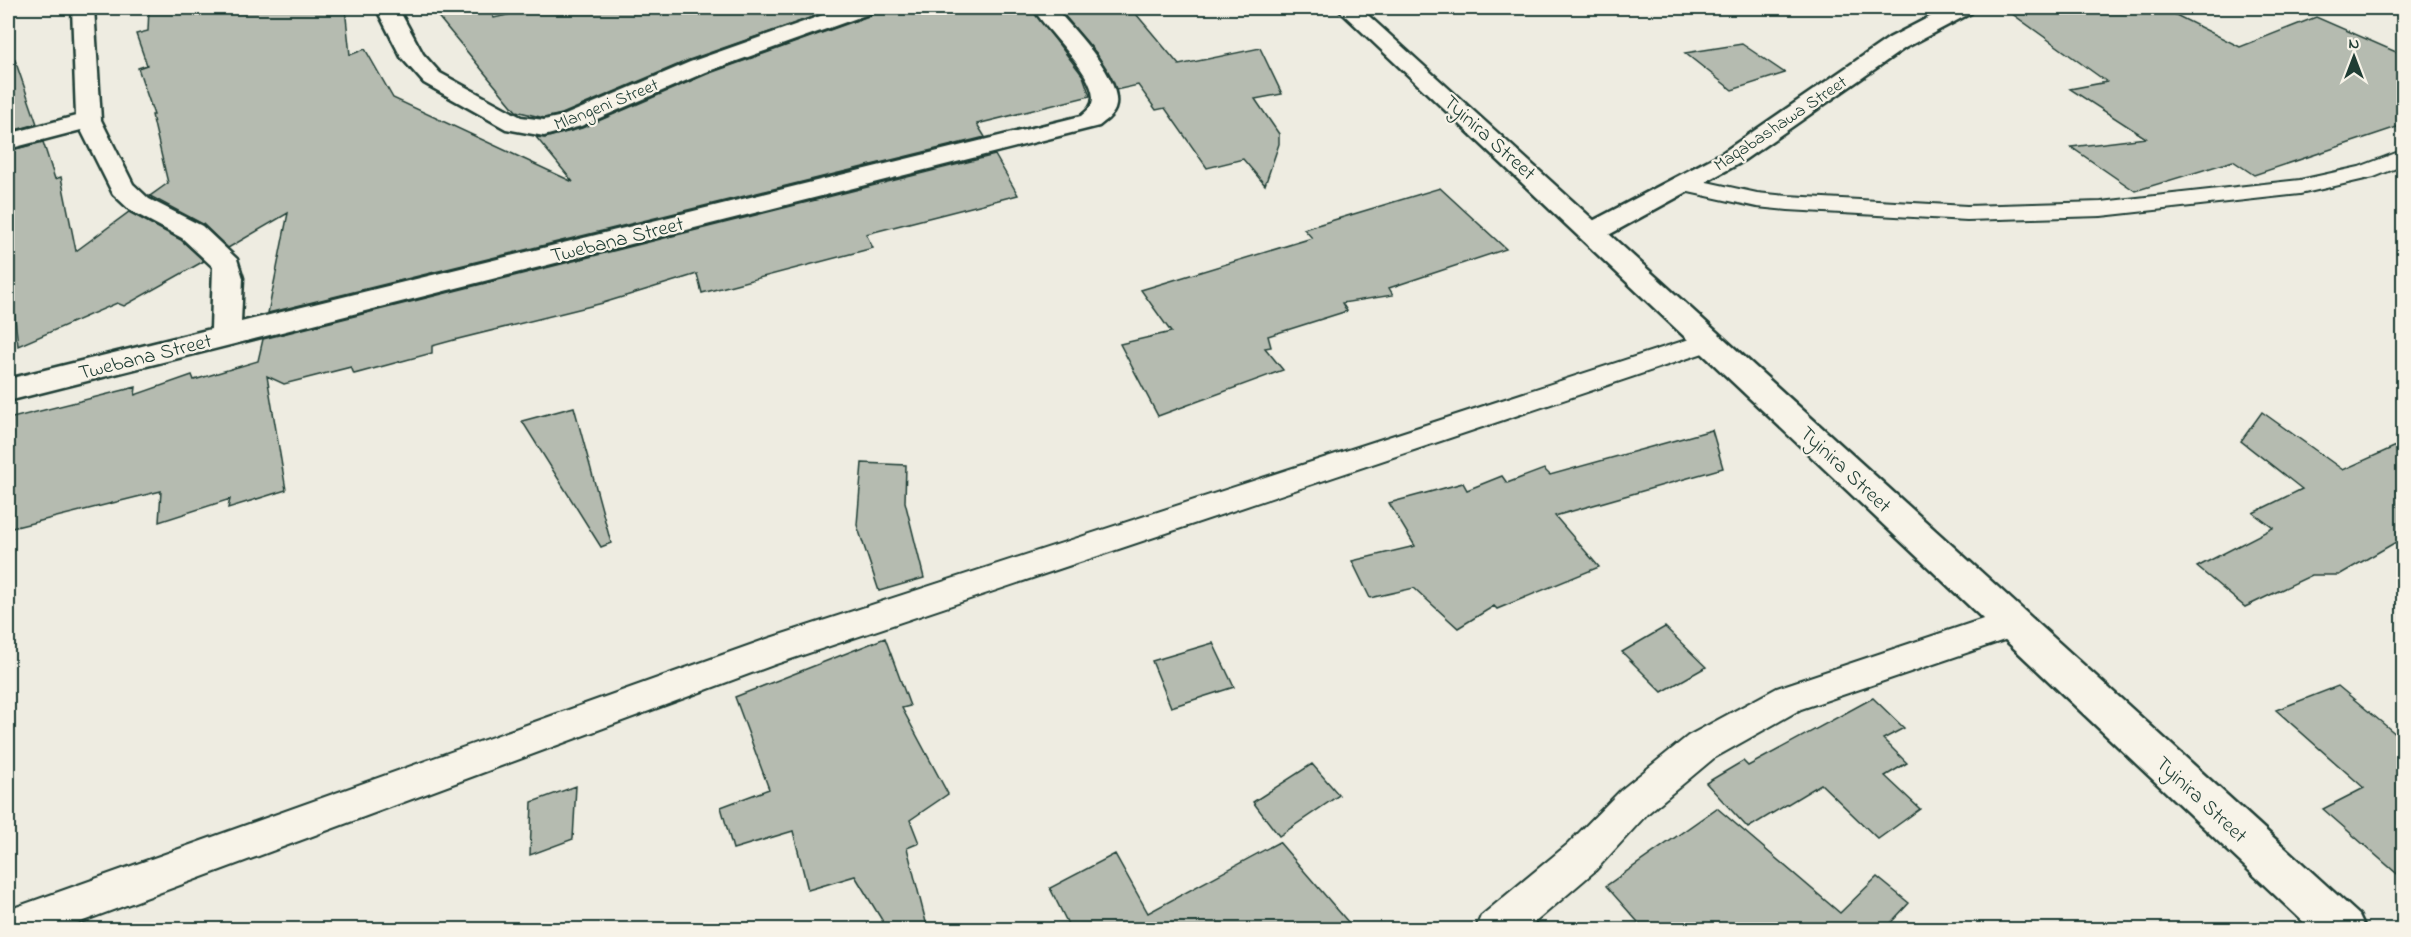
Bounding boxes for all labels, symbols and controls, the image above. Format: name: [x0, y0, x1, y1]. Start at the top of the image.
north arrow: [2324, 27, 2384, 87]
text: N: [2349, 32, 2360, 56]
street label: Maqabashawa Street: [1709, 70, 1853, 179]
street label: Mlangeni Street: [551, 73, 663, 140]
street label: Tyinira Street: [1434, 89, 1542, 190]
street label: Twebana Street: [548, 210, 687, 272]
street label: Twebana Street: [76, 327, 215, 389]
street label: Tyinira Street: [1791, 420, 1897, 522]
street label: Tyinira Street: [2147, 750, 2253, 852]

